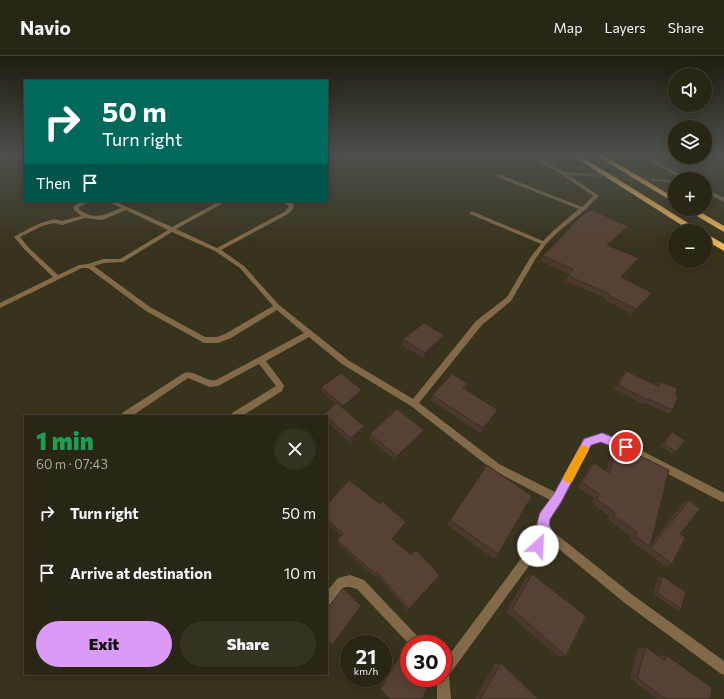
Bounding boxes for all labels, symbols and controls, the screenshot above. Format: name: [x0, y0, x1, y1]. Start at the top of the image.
text: Navio: [20, 16, 71, 39]
text: Map: [554, 19, 582, 36]
text: Layers: [604, 19, 646, 36]
text: Share: [668, 19, 704, 36]
map controls: [668, 68, 712, 268]
button: sound: [668, 68, 712, 112]
text: 50 m: [102, 94, 167, 128]
icon: right: [36, 96, 88, 148]
button: layers: [668, 120, 712, 164]
text: Turn right: [102, 128, 182, 150]
icon: arrive: [79, 172, 101, 194]
button: +: [668, 172, 712, 216]
text: Then: [36, 174, 71, 192]
button: −: [668, 224, 712, 268]
text: 1 min: [36, 426, 94, 455]
button: close: [274, 428, 316, 470]
pin: [609, 430, 643, 464]
icon: arrive: [615, 436, 637, 458]
text: 60 m · 07:43: [36, 456, 108, 472]
icon: right: [36, 502, 58, 524]
text: Turn right: [70, 504, 139, 522]
text: 50 m: [282, 504, 316, 522]
position arrow: [517, 525, 559, 567]
icon: arrive: [36, 562, 58, 584]
text: Arrive at destination: [70, 564, 212, 582]
text: 10 m: [284, 564, 316, 582]
button: Exit: [36, 621, 172, 667]
button: Share: [180, 621, 316, 667]
speed limit sign: 30: [400, 635, 452, 687]
text: 21: [356, 644, 376, 668]
text: km/h: [354, 665, 378, 677]

